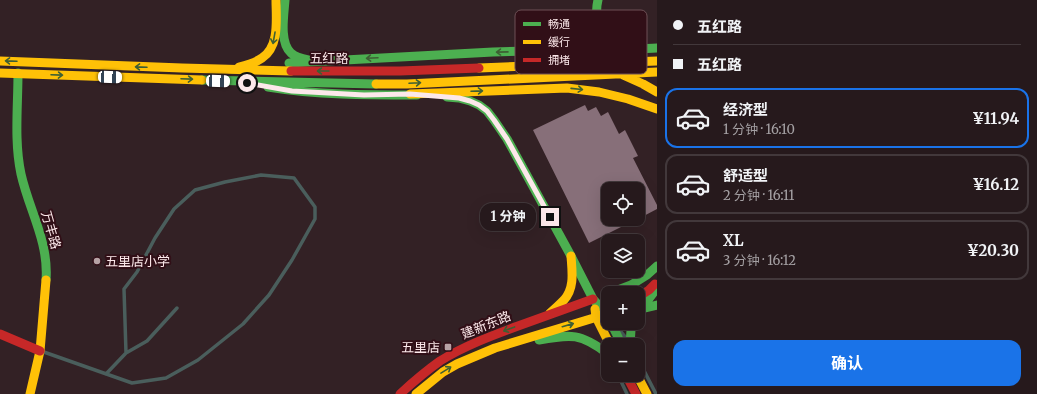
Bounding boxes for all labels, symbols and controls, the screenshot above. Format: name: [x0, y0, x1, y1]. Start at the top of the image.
legend: [515, 10, 647, 74]
text: 畅通: [548, 17, 570, 31]
text: 五红路: [697, 17, 742, 36]
one-way arrow: [270, 31, 278, 44]
text: 缓行: [548, 35, 570, 49]
one-way arrow: [496, 48, 509, 56]
street label: 五红路: [309, 50, 349, 67]
text: 拥堵: [548, 53, 570, 67]
one-way arrow: [366, 54, 379, 62]
text: 五红路: [697, 55, 742, 74]
one-way arrow: [5, 57, 18, 65]
one-way arrow: [135, 63, 148, 70]
one-way arrow: [317, 67, 330, 75]
one-way arrow: [50, 71, 63, 78]
car: [98, 71, 122, 83]
route start: [238, 74, 256, 92]
car: [206, 75, 230, 87]
one-way arrow: [180, 76, 193, 83]
one-way arrow: [408, 80, 421, 87]
one-way arrow: [570, 86, 583, 93]
one-way arrow: [470, 88, 483, 95]
icon: car: [675, 100, 711, 136]
text: 经济型: [723, 100, 768, 119]
text: ¥11.94: [972, 109, 1019, 128]
text: 1 分钟 · 16:10: [723, 121, 795, 138]
icon: car: [675, 166, 711, 202]
text: 舒适型: [723, 166, 768, 185]
text: ¥16.12: [972, 175, 1019, 194]
map controls: [601, 182, 645, 382]
button: locate: [601, 182, 645, 226]
text: 2 分钟 · 16:11: [723, 187, 794, 204]
callout: 1 分钟: [480, 203, 536, 231]
text: 1 分钟: [490, 208, 526, 225]
route end: [541, 208, 559, 226]
street label: 万丰路: [37, 209, 65, 251]
text: XL: [723, 231, 744, 250]
icon: car: [675, 232, 711, 268]
button: layers: [601, 234, 645, 278]
text: ¥20.30: [967, 241, 1019, 260]
text: 3 分钟 · 16:12: [723, 252, 796, 269]
place label: 五里店小学: [105, 253, 170, 270]
marker: 五里店小学: [92, 256, 102, 266]
button: +: [601, 286, 645, 330]
street label: 建新东路: [459, 307, 513, 343]
one-way arrow: [561, 321, 574, 328]
one-way arrow: [504, 326, 516, 334]
button: −: [601, 338, 645, 382]
place label: 五里店: [401, 339, 440, 356]
button: 确认: [673, 340, 1021, 386]
marker: 五里店: [443, 342, 453, 352]
one-way arrow: [440, 366, 451, 374]

